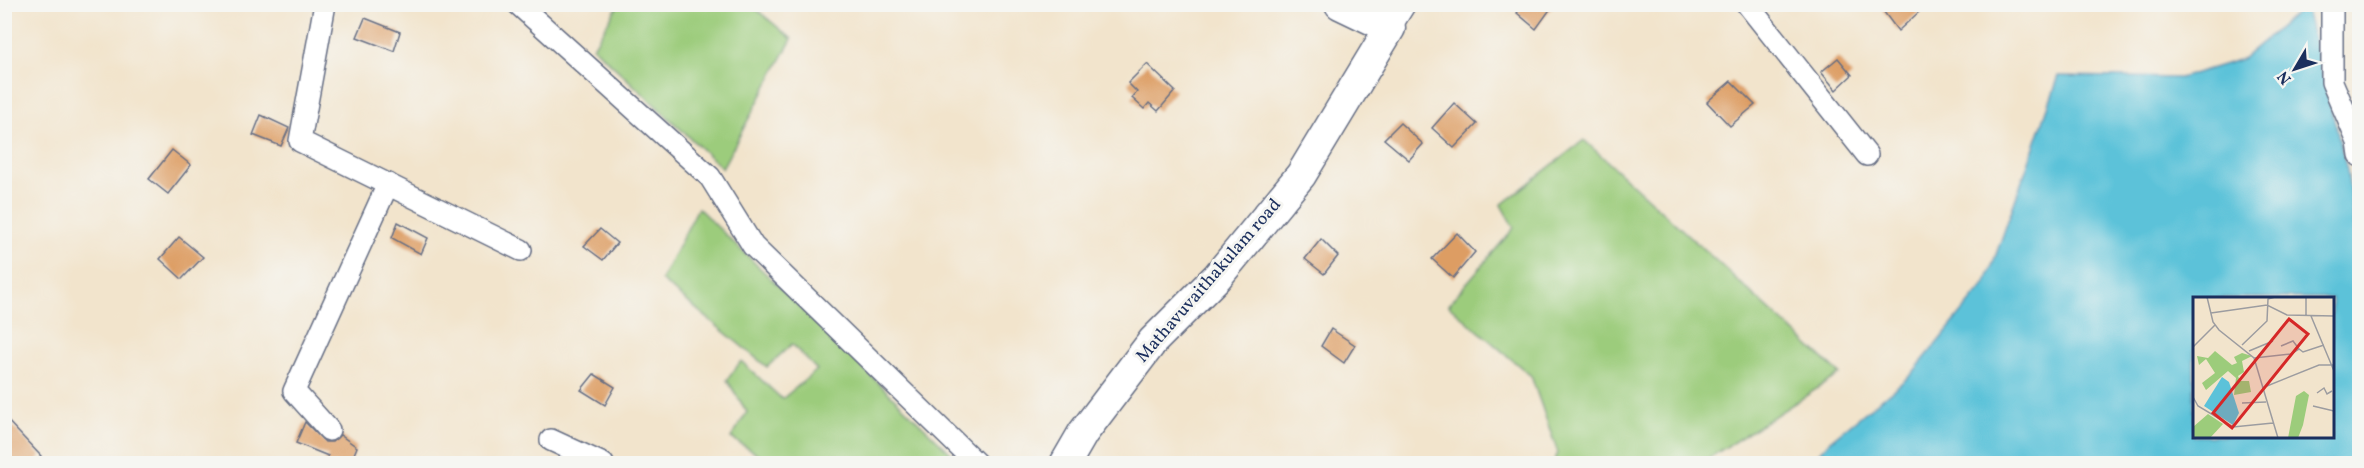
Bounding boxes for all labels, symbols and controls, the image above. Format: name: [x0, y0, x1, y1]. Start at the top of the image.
north arrow: [2265, 39, 2325, 99]
text: N: [2272, 65, 2297, 89]
street label: Mathavuvaithakulam road: [1131, 194, 1287, 368]
inset map: [2193, 297, 2334, 438]

